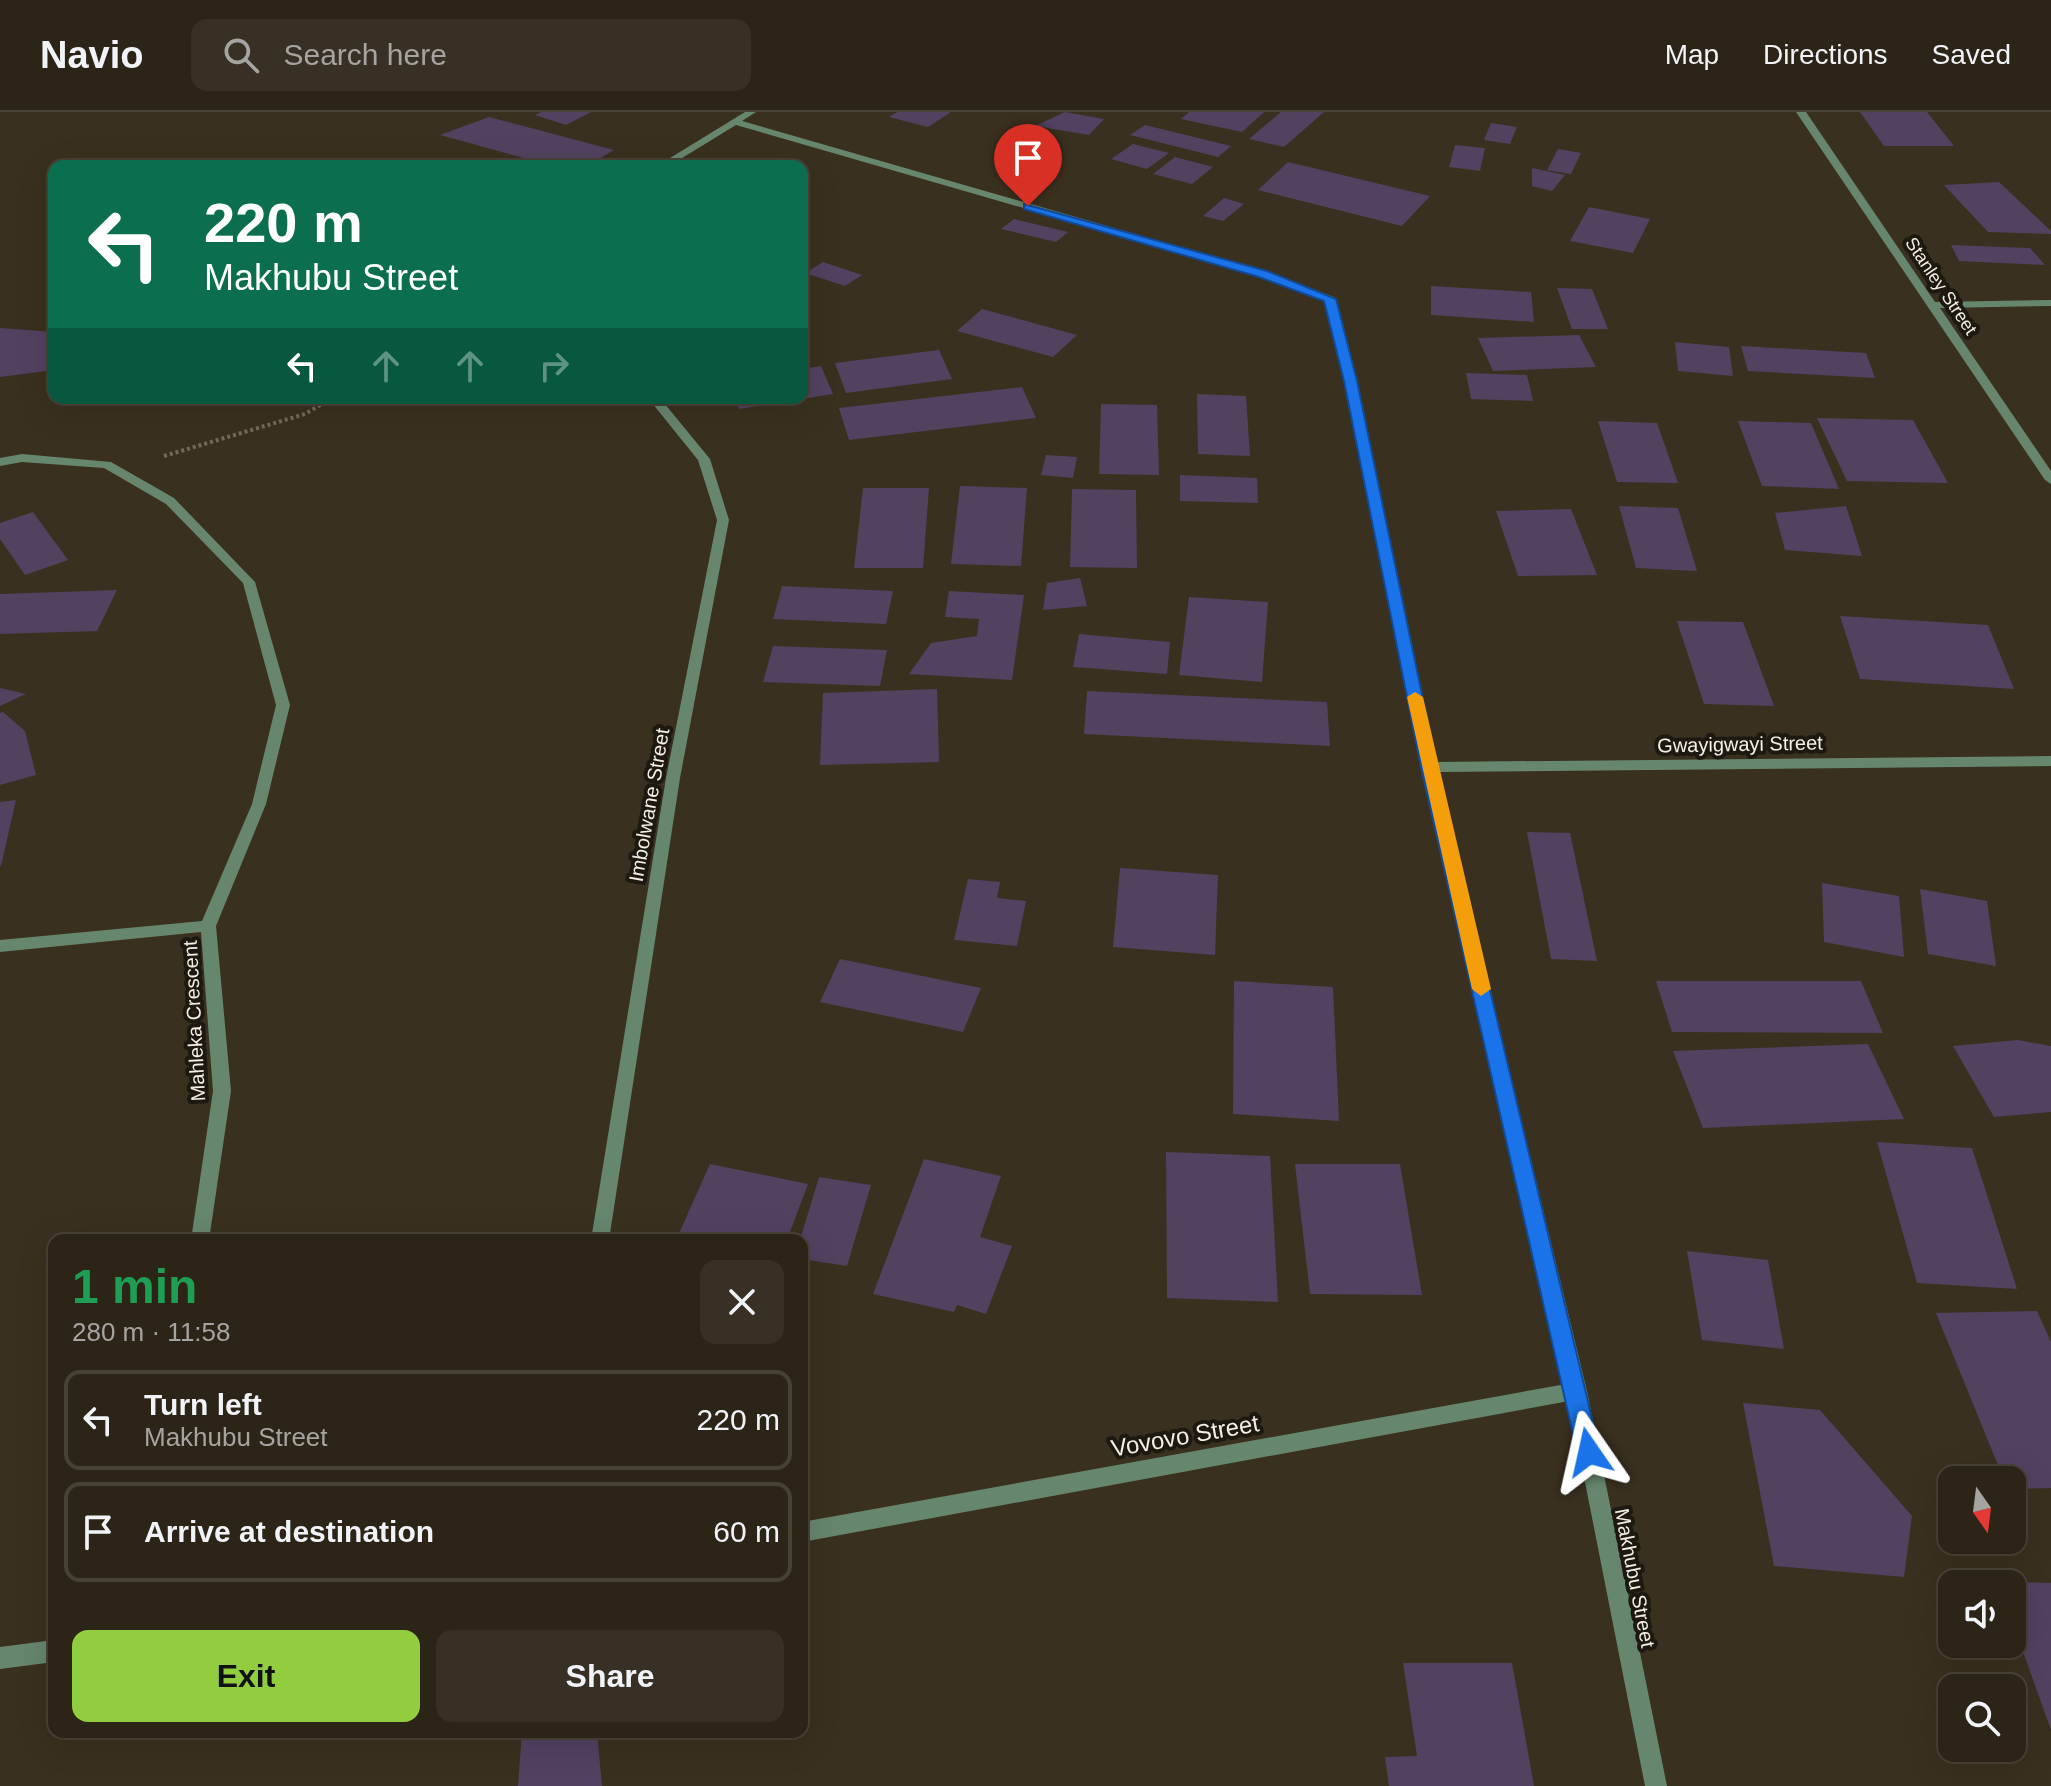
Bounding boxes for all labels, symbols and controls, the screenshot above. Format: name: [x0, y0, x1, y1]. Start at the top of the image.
search box: [191, 19, 751, 91]
icon: search: [219, 33, 263, 77]
text: Navio: [40, 34, 143, 76]
text: Search here: [283, 38, 447, 71]
text: Map: [1665, 39, 1719, 70]
text: Directions: [1763, 39, 1888, 70]
text: Saved: [1932, 39, 2011, 70]
pin: [994, 124, 1062, 206]
icon: arrive: [1006, 136, 1050, 180]
text: 220 m: [204, 191, 363, 254]
icon: left: [72, 192, 176, 296]
street label: Stanley Street: [1901, 234, 1981, 338]
text: Makhubu Street: [204, 257, 458, 298]
icon: left: [280, 344, 324, 388]
icon: ahead: [364, 344, 408, 388]
icon: ahead: [448, 344, 492, 388]
icon: right: [532, 344, 576, 388]
street label: Imbolwane Street: [625, 726, 673, 884]
street label: Gwayigwayi Street: [1657, 732, 1823, 756]
street label: Mahleka Crescent: [179, 940, 209, 1102]
text: 1 min: [72, 1260, 197, 1313]
button: close: [700, 1260, 784, 1344]
text: 280 m · 11:58: [72, 1317, 231, 1347]
text: Turn left: [144, 1388, 262, 1421]
icon: left: [76, 1398, 120, 1442]
text: 220 m: [697, 1403, 780, 1436]
street label: Vovovo Street: [1109, 1409, 1261, 1462]
position arrow: [1547, 1410, 1631, 1494]
text: Makhubu Street: [144, 1422, 328, 1452]
north arrow: [1938, 1466, 2026, 1554]
map controls: [1938, 1466, 2026, 1762]
street label: Makhubu Street: [1611, 1507, 1659, 1650]
icon: arrive: [76, 1510, 120, 1554]
text: Arrive at destination: [144, 1515, 434, 1548]
text: 60 m: [713, 1515, 780, 1548]
button: sound: [1938, 1570, 2026, 1658]
button: Exit: [72, 1630, 420, 1722]
button: Share: [436, 1630, 784, 1722]
button: search: [1938, 1674, 2026, 1762]

